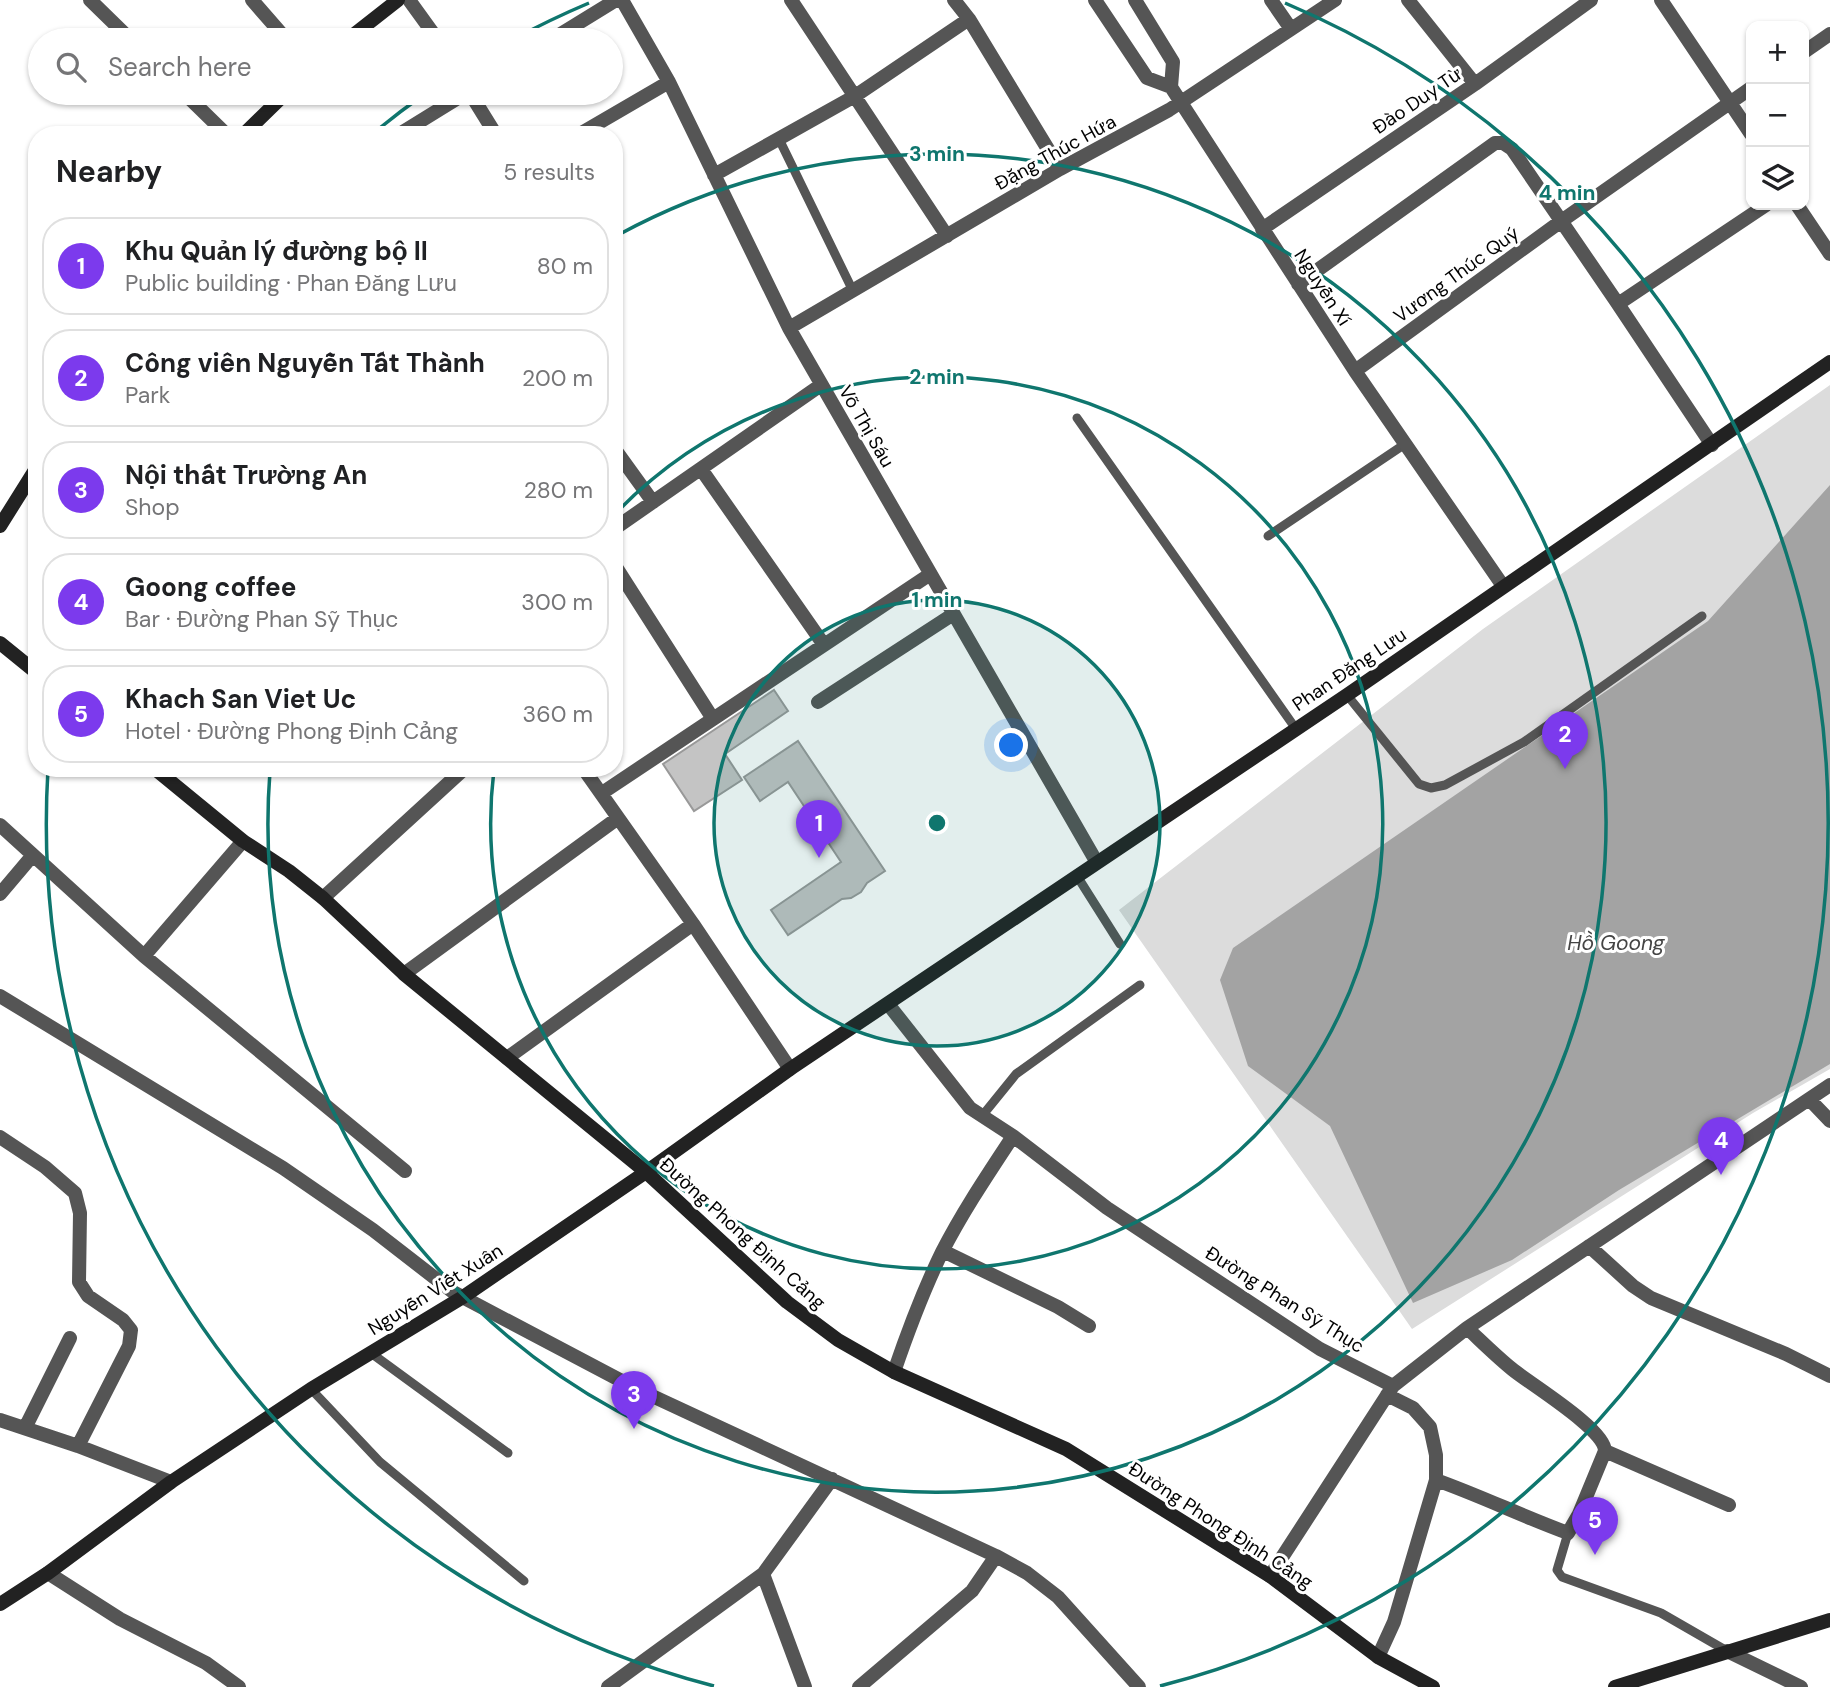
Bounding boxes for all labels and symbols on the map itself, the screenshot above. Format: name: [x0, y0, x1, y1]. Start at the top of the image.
street label: Đào Duy Từ: [1368, 61, 1467, 140]
street label: Đặng Thúc Hứa: [990, 109, 1120, 196]
text: 3 min: [909, 140, 965, 168]
text: 4 min: [1538, 179, 1596, 207]
street label: Vương Thúc Quý: [1389, 220, 1524, 328]
street label: Nguyễn Xí: [1288, 244, 1357, 331]
text: 2 min: [909, 363, 965, 391]
street label: Võ Thị Sáu: [833, 381, 900, 472]
text: 1 min: [911, 586, 963, 614]
street label: Phan Đăng Lưu: [1287, 622, 1411, 717]
pin: 2: [1542, 711, 1588, 769]
your location: [994, 728, 1028, 762]
pin: 1: [796, 800, 842, 858]
centre of rings: [925, 811, 949, 835]
water label: Hồ Goong: [1567, 929, 1665, 957]
pin: 4: [1698, 1117, 1744, 1175]
street label: Đường Phong Định Cảng: [654, 1152, 831, 1315]
street label: Nguyễn Viết Xuân: [363, 1238, 507, 1341]
street label: Đường Phan Sỹ Thục: [1200, 1240, 1369, 1359]
pin: 3: [611, 1371, 657, 1429]
street label: Đường Phong Định Cảng: [1124, 1456, 1318, 1595]
pin: 5: [1572, 1497, 1618, 1555]

